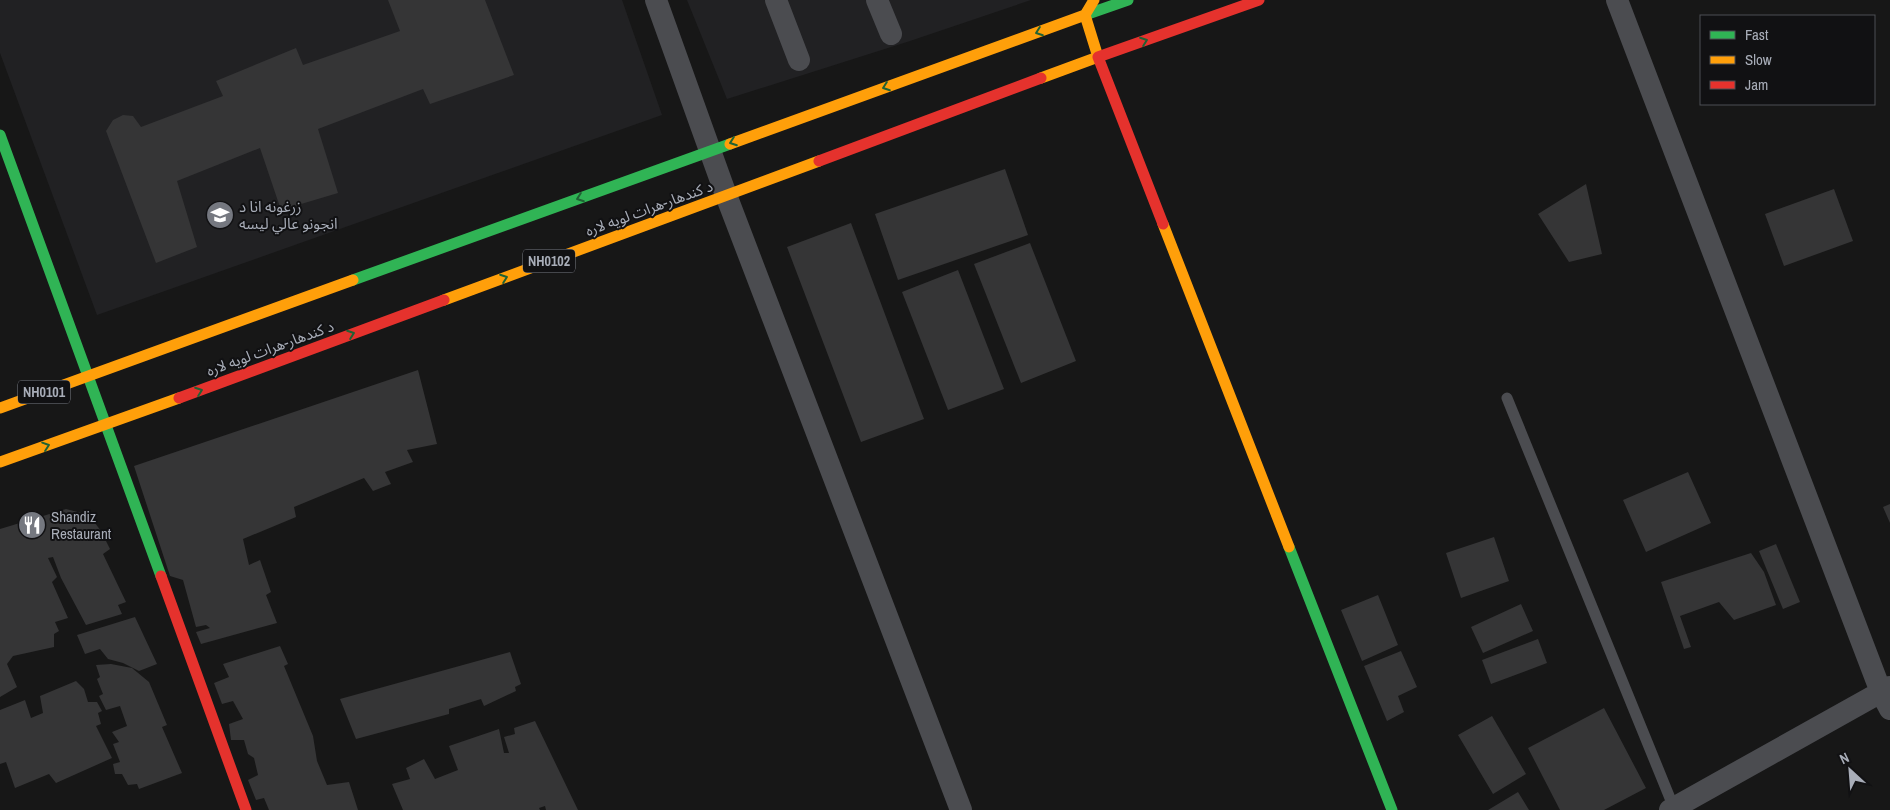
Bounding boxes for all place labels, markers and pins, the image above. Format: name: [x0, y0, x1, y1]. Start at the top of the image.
place label: زرغونه انا د انجونو عالي لیسه: [239, 196, 338, 235]
school or university icon: زرغونه انا د انجونو عالي لیسه: [205, 200, 235, 230]
place label: Shandiz Restaurant: [51, 506, 112, 544]
restaurant icon: Shandiz Restaurant: [17, 510, 47, 540]

